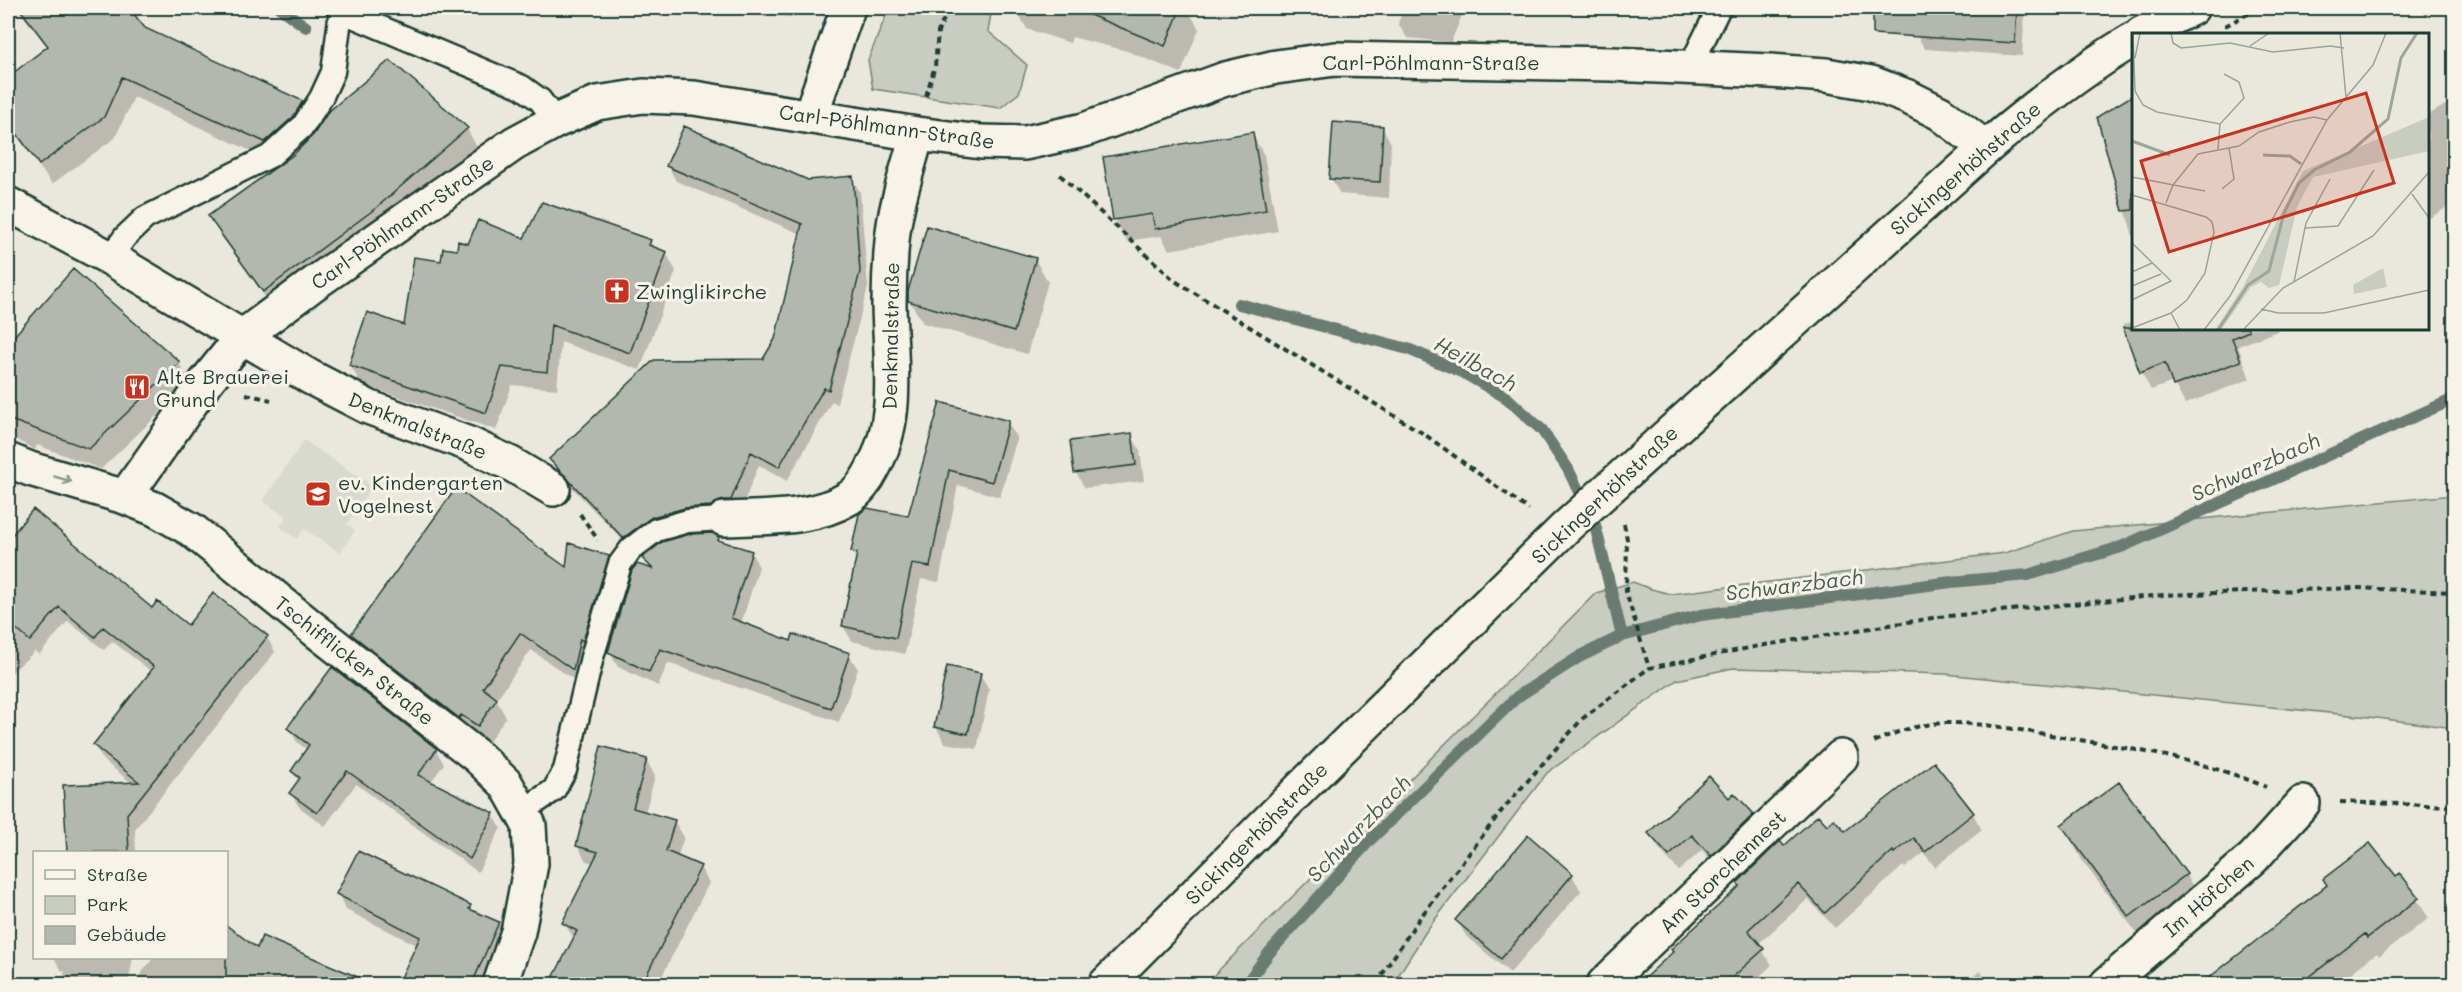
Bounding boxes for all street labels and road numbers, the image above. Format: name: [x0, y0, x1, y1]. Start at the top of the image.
street label: Carl-Pöhlmann-Straße: [1322, 49, 1540, 75]
street label: Sickingerhöhstraße: [1884, 95, 2046, 241]
street label: Carl-Pöhlmann-Straße: [778, 98, 996, 154]
street label: Carl-Pöhlmann-Straße: [306, 149, 498, 295]
street label: Denkmalstraße: [876, 262, 904, 410]
street label: Denkmalstraße: [345, 385, 491, 465]
street label: Sickingerhöhstraße: [1525, 419, 1683, 569]
street label: Tschifflicker Straße: [270, 590, 440, 730]
street label: Sickingerhöhstraße: [1179, 756, 1333, 910]
street label: Am Storchennest: [1653, 804, 1791, 938]
street label: Im Höfchen: [2157, 850, 2259, 942]

